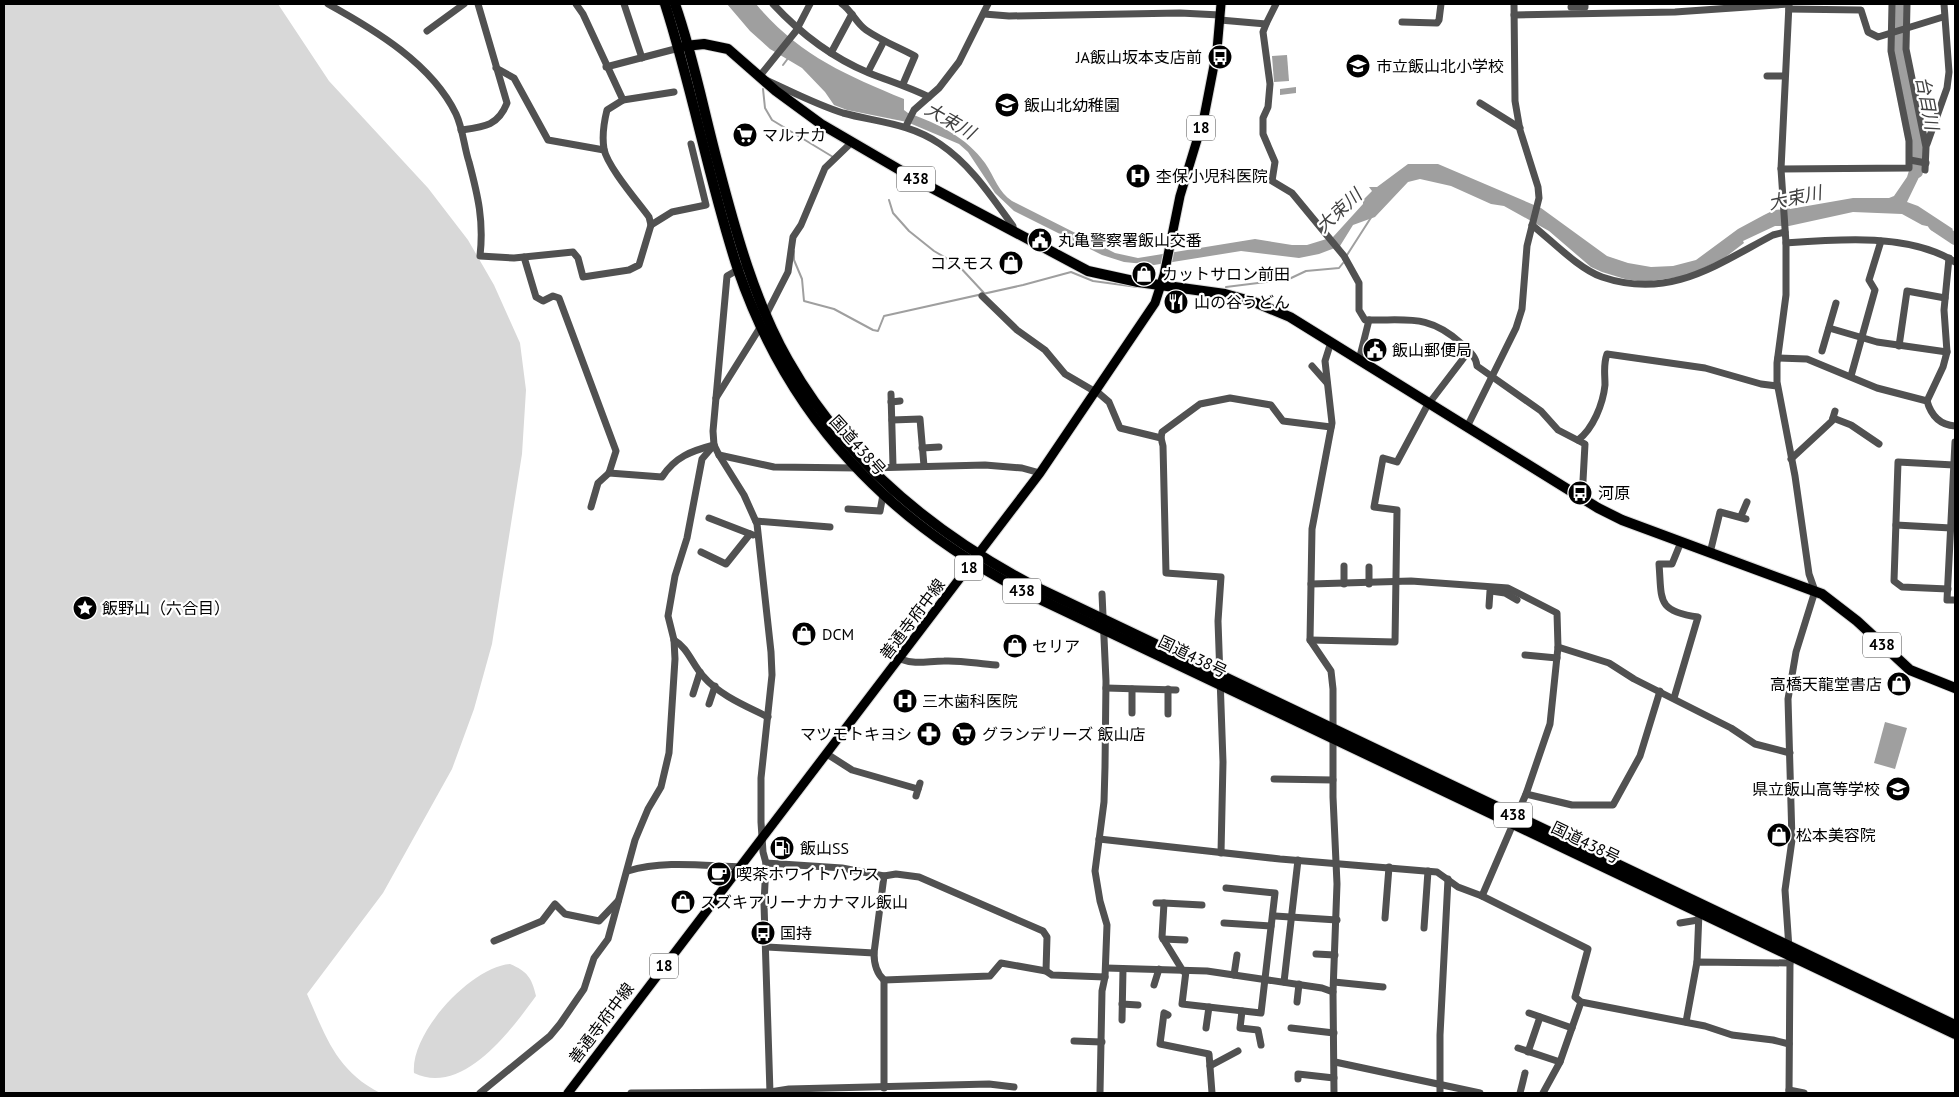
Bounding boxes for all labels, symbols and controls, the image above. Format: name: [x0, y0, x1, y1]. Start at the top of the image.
bus stop icon: JA飯山坂本支店前: [1207, 44, 1233, 70]
place label: JA飯山坂本支店前: [1075, 47, 1202, 67]
school or university icon: 市立飯山北小学校: [1345, 53, 1371, 79]
place label: 市立飯山北小学校: [1376, 56, 1504, 76]
water label: 台目川: [1911, 74, 1944, 134]
school or university icon: 飯山北幼稚園: [994, 92, 1020, 118]
place label: 飯山北幼稚園: [1024, 95, 1120, 115]
water label: 大束川: [921, 97, 981, 145]
road number: 18: [1187, 116, 1215, 140]
supermarket icon: マルナカ: [732, 122, 758, 148]
place label: マルナカ: [762, 125, 826, 145]
hospital icon: 杢保小児科医院: [1125, 163, 1151, 189]
road number: 438: [897, 166, 935, 192]
place label: 杢保小児科医院: [1156, 166, 1268, 186]
water label: 大束川: [1766, 180, 1826, 214]
water label: 大束川: [1311, 182, 1368, 237]
public building icon: 丸亀警察署飯山交番: [1027, 227, 1053, 253]
place label: 丸亀警察署飯山交番: [1058, 230, 1202, 250]
shop icon: コスモス: [998, 250, 1024, 276]
place label: コスモス: [930, 253, 994, 273]
shop icon: カットサロン前田: [1131, 261, 1157, 287]
place label: カットサロン前田: [1162, 264, 1290, 284]
restaurant icon: 山の谷うどん: [1163, 289, 1189, 315]
place label: 山の谷うどん: [1194, 292, 1290, 312]
public building icon: 飯山郵便局: [1362, 337, 1388, 363]
place label: 飯山郵便局: [1392, 340, 1472, 360]
street label: 国道438号: [826, 411, 890, 479]
bus stop icon: 河原: [1567, 480, 1593, 506]
place label: 河原: [1598, 483, 1630, 503]
road number: 18: [955, 556, 983, 580]
street label: 善通寺府中線: [875, 575, 949, 663]
road number: 438: [1003, 578, 1041, 604]
place icon: 飯野山（六合目）: [72, 595, 98, 621]
place label: 飯野山（六合目）: [102, 598, 230, 618]
shop icon: DCM: [791, 621, 817, 647]
place label: DCM: [822, 624, 854, 644]
street label: 国道438号: [1155, 631, 1231, 681]
road number: 438: [1863, 632, 1901, 658]
shop icon: セリア: [1002, 633, 1028, 659]
place label: セリア: [1032, 636, 1080, 656]
shop icon: 高橋天龍堂書店: [1886, 671, 1912, 697]
place label: 高橋天龍堂書店: [1770, 674, 1882, 694]
hospital icon: 三木歯科医院: [892, 688, 918, 714]
place label: 三木歯科医院: [922, 691, 1018, 711]
pharmacy icon: マツモトキヨシ: [916, 721, 942, 747]
supermarket icon: グランデリーズ 飯山店: [951, 721, 977, 747]
place label: マツモトキヨシ: [800, 724, 912, 744]
place label: グランデリーズ 飯山店: [982, 724, 1145, 744]
school or university icon: 県立飯山高等学校: [1885, 776, 1911, 802]
place label: 県立飯山高等学校: [1752, 779, 1880, 799]
road number: 438: [1494, 802, 1532, 828]
street label: 国道438号: [1548, 817, 1624, 867]
shop icon: 松本美容院: [1766, 822, 1792, 848]
place label: 松本美容院: [1796, 825, 1876, 845]
fuel station icon: 飯山SS: [769, 835, 795, 861]
place label: 飯山SS: [800, 838, 849, 858]
cafe icon: 喫茶ホワイトハウス: [706, 861, 732, 887]
place label: 喫茶ホワイトハウス: [736, 864, 880, 884]
shop icon: スズキアリーナカナマル飯山: [670, 889, 696, 915]
place label: スズキアリーナカナマル飯山: [700, 892, 908, 912]
bus stop icon: 国持: [750, 920, 776, 946]
place label: 国持: [780, 923, 812, 943]
road number: 18: [650, 954, 678, 978]
street label: 善通寺府中線: [564, 979, 638, 1067]

